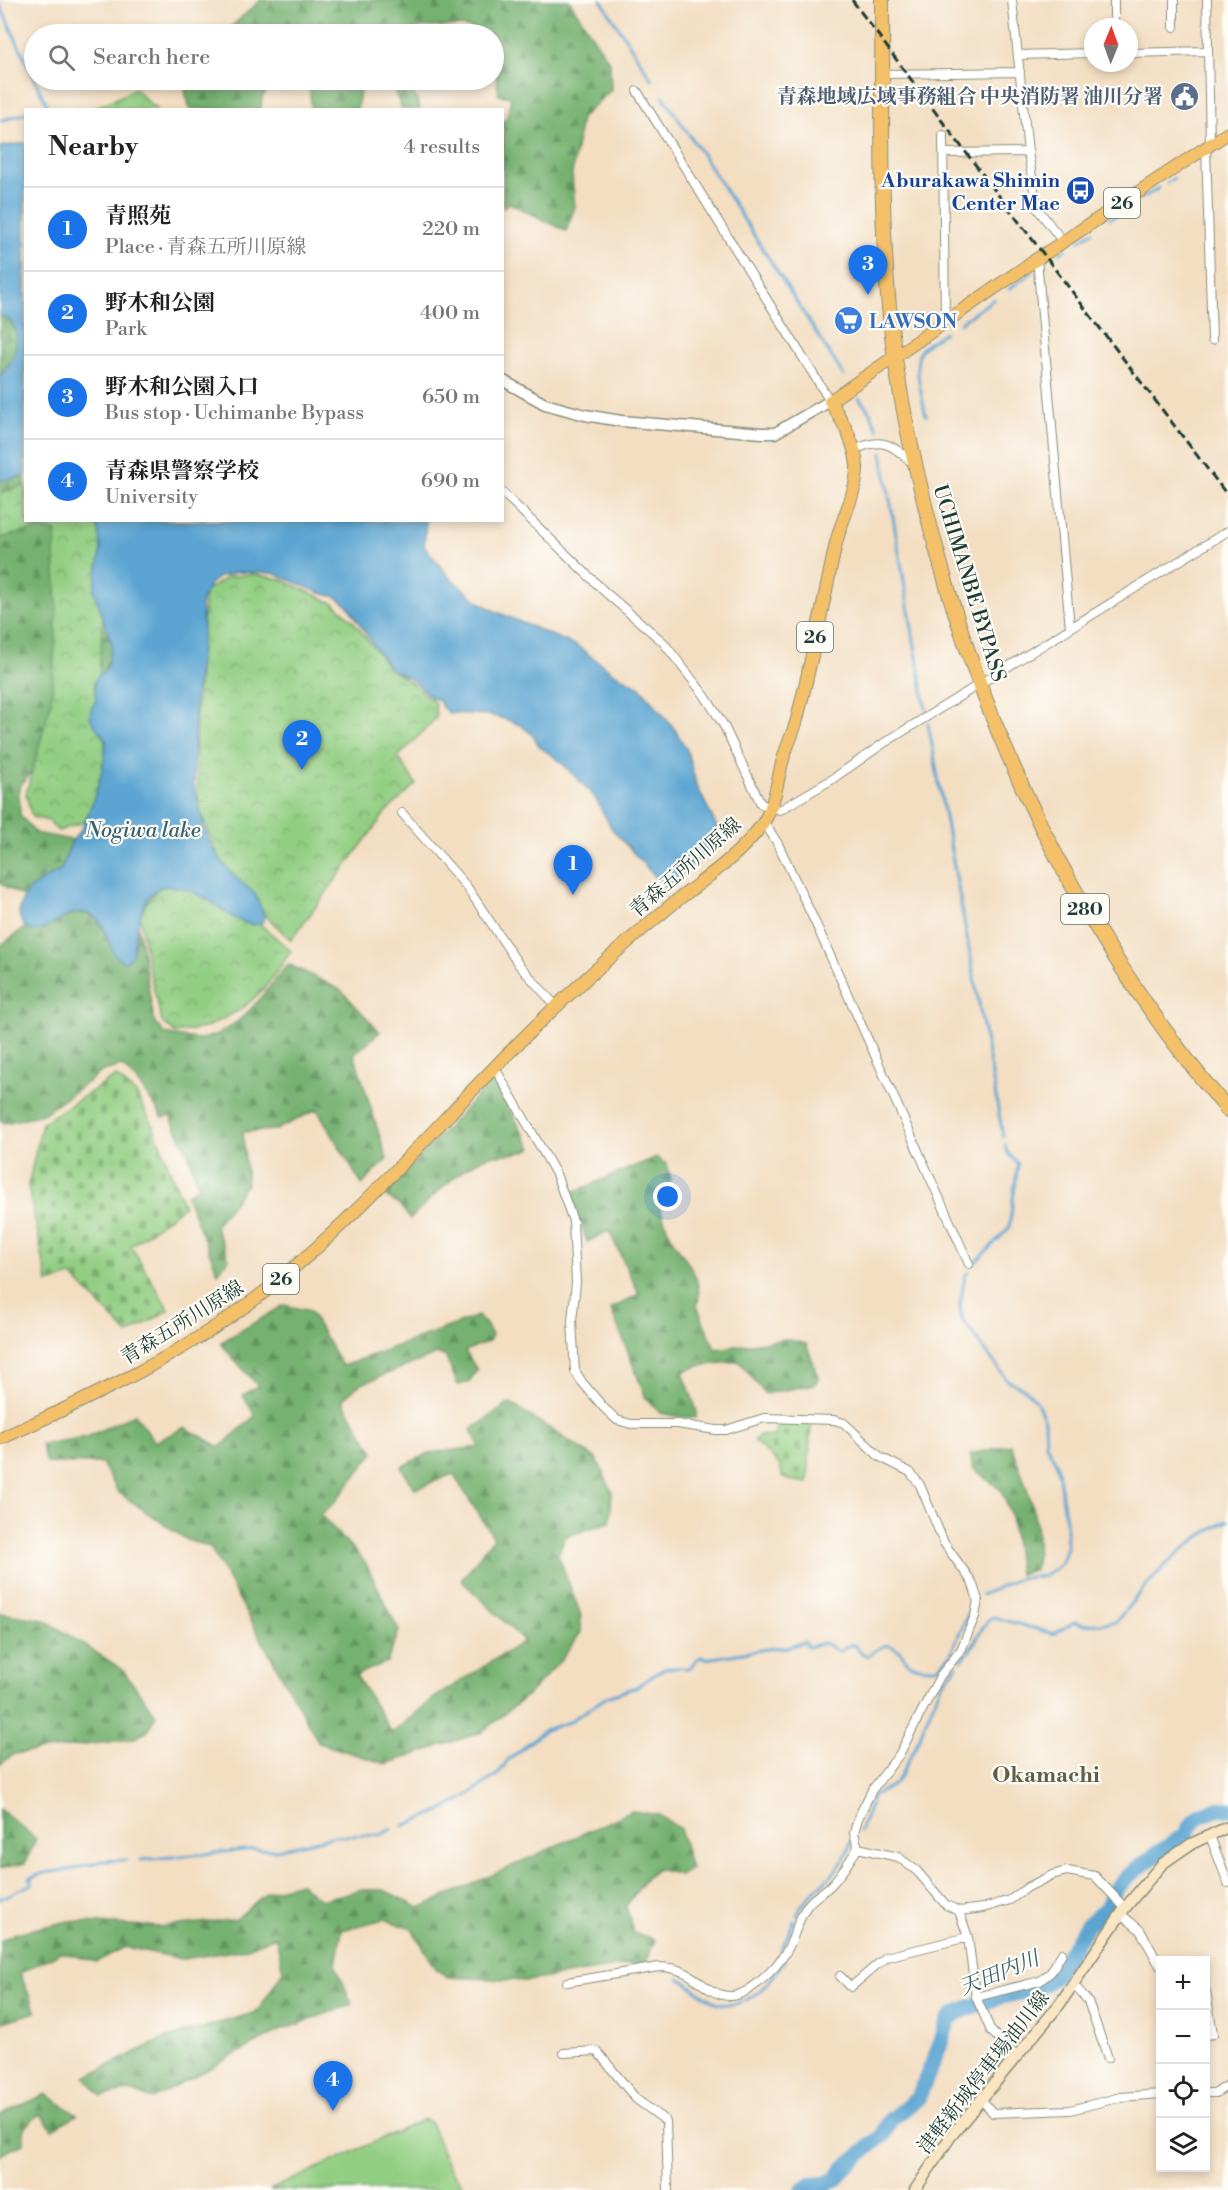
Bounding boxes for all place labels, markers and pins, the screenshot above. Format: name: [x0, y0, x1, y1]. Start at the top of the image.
public building icon: 青森地域広域事務組合 中央消防署 油川分署: [1168, 80, 1200, 112]
place label: 青森地域広域事務組合 中央消防署 油川分署: [777, 85, 1163, 110]
place label: Aburakawa Shimin Center Mae: [880, 169, 1061, 217]
bus stop icon: Aburakawa Shimin Center Mae: [1065, 175, 1097, 207]
pin: 3: [848, 246, 888, 295]
supermarket icon: LAWSON: [832, 305, 864, 337]
place label: LAWSON: [869, 310, 958, 335]
pin: 2: [282, 720, 322, 770]
pin: 1: [554, 846, 592, 895]
pin: 4: [314, 2062, 352, 2111]

